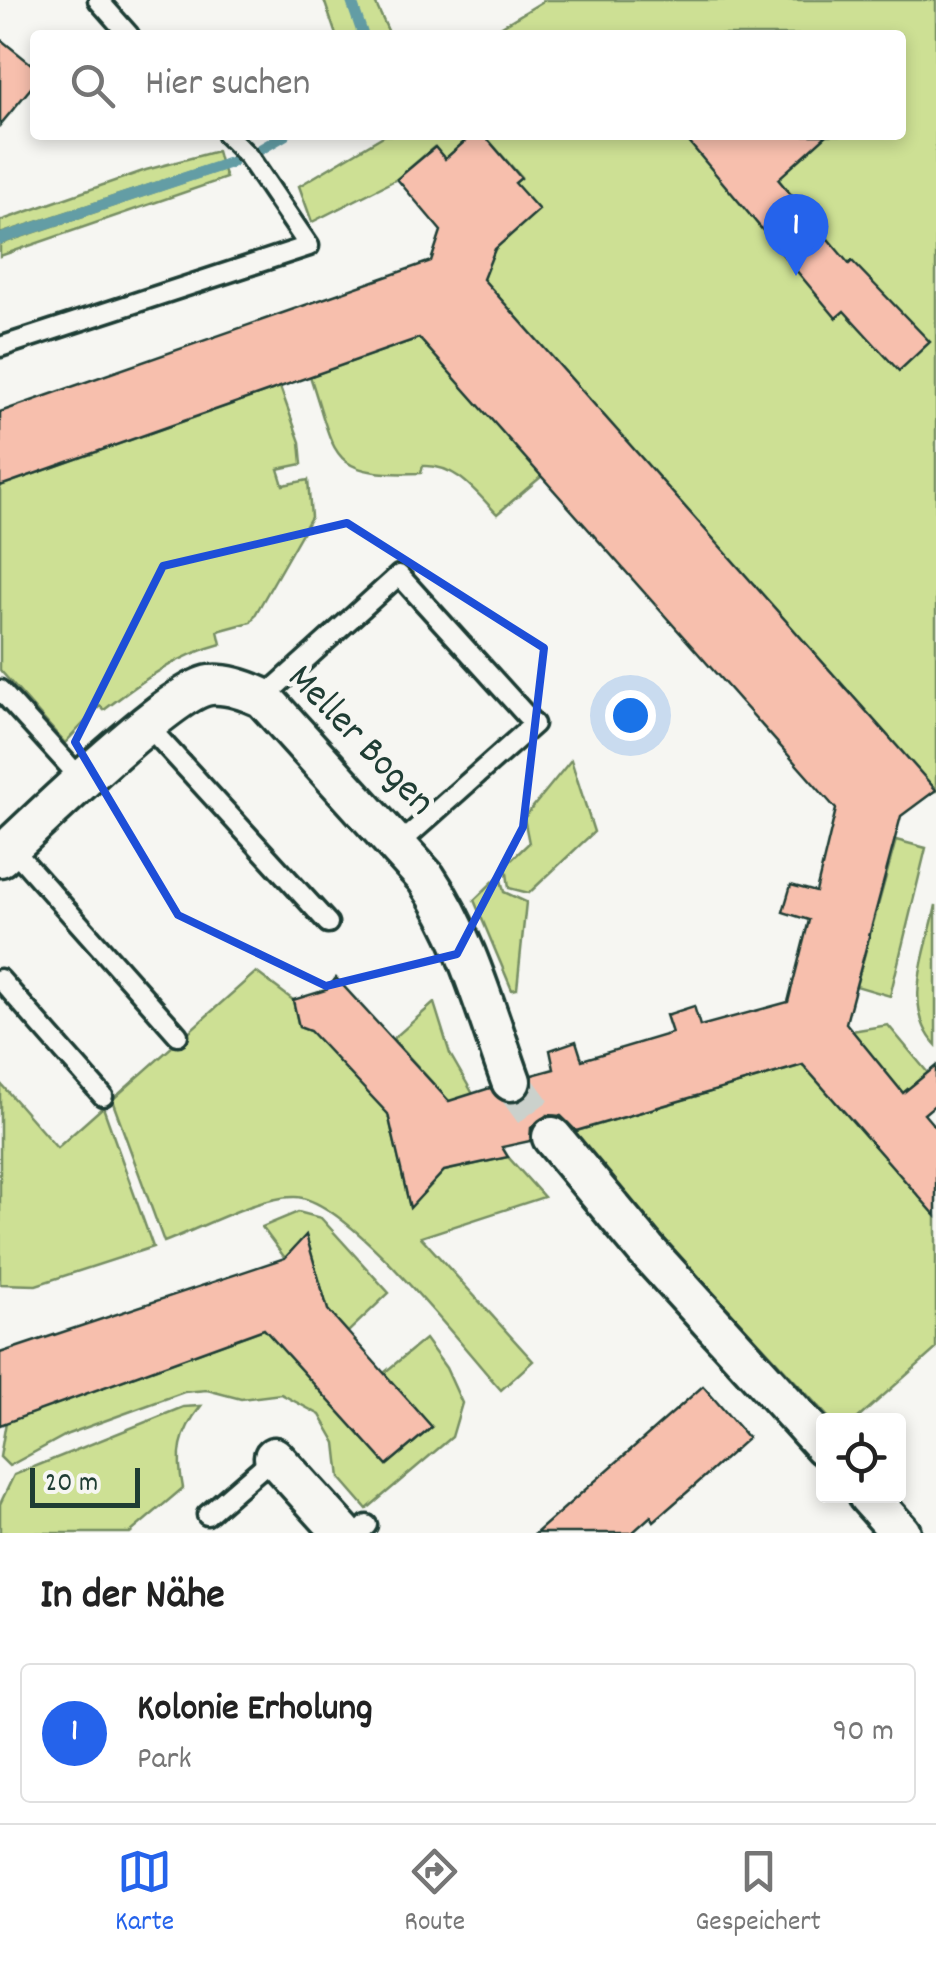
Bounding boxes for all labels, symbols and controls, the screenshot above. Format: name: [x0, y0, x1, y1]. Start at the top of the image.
search box: [30, 30, 906, 140]
icon: search: [65, 58, 120, 113]
text: Hier suchen: [145, 58, 310, 113]
pin: 1: [764, 194, 828, 276]
street label: Meller Bogen: [272, 653, 446, 831]
your location: [605, 690, 656, 741]
map controls: [816, 1413, 906, 1503]
button: locate: [816, 1413, 906, 1503]
scale bar: [30, 1463, 140, 1508]
text: 20 m: [45, 1465, 98, 1505]
text: In der Nähe: [40, 1568, 225, 1628]
text: Kolonie Erholung: [137, 1683, 373, 1738]
text: 1: [71, 1710, 78, 1756]
text: 90 m: [833, 1710, 894, 1756]
text: Park: [137, 1738, 192, 1784]
tab: Karte: [115, 1844, 174, 1944]
tab: Route: [404, 1844, 465, 1944]
tab: Gespeichert: [695, 1844, 821, 1944]

